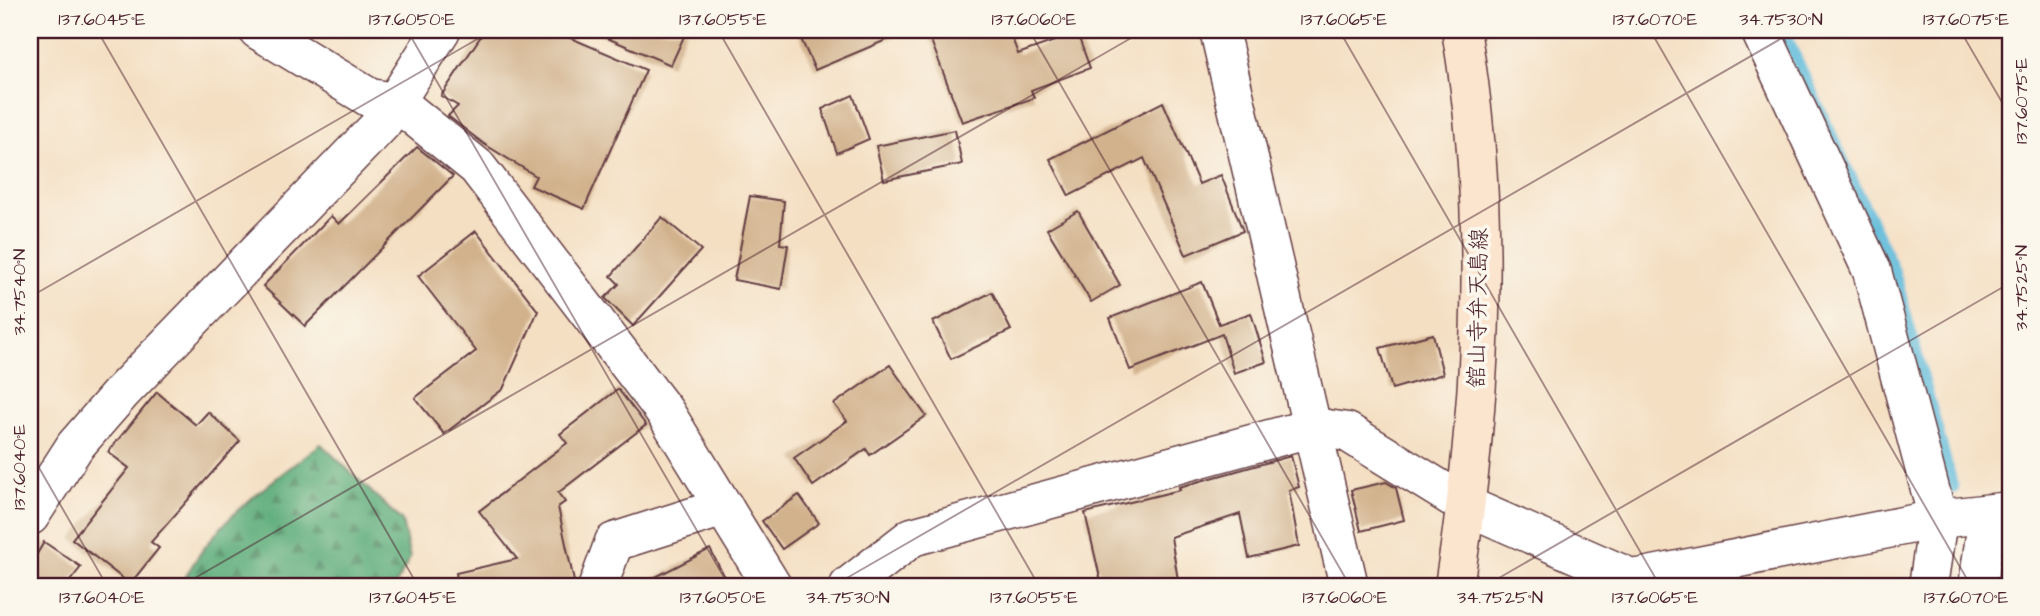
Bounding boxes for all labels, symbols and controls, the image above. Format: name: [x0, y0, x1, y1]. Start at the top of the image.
text: 137.6045°E: [58, 7, 146, 32]
text: 137.6050°E: [369, 7, 456, 32]
text: 137.6055°E: [679, 7, 767, 32]
text: 137.6060°E: [992, 7, 1077, 32]
text: 137.6065°E: [1301, 7, 1388, 32]
text: 137.6070°E: [1613, 7, 1698, 32]
text: 34.7530°N: [1739, 7, 1823, 32]
text: 137.6075°E: [1923, 7, 2009, 32]
text: 137.6075°E: [2009, 58, 2034, 144]
street label: 舘山寺弁天島線: [1461, 227, 1495, 389]
text: 34.7525°N: [2009, 245, 2034, 331]
text: 34.7540°N: [7, 249, 32, 335]
text: 137.6040°E: [7, 424, 32, 510]
text: 137.6040°E: [59, 585, 145, 610]
text: 137.6045°E: [369, 585, 457, 610]
text: 137.6050°E: [680, 585, 767, 610]
text: 34.7530°N: [806, 585, 890, 610]
text: 137.6055°E: [990, 585, 1078, 610]
text: 137.6060°E: [1303, 585, 1388, 610]
text: 34.7525°N: [1457, 585, 1543, 610]
text: 137.6065°E: [1612, 585, 1699, 610]
text: 137.6070°E: [1924, 585, 2009, 610]

